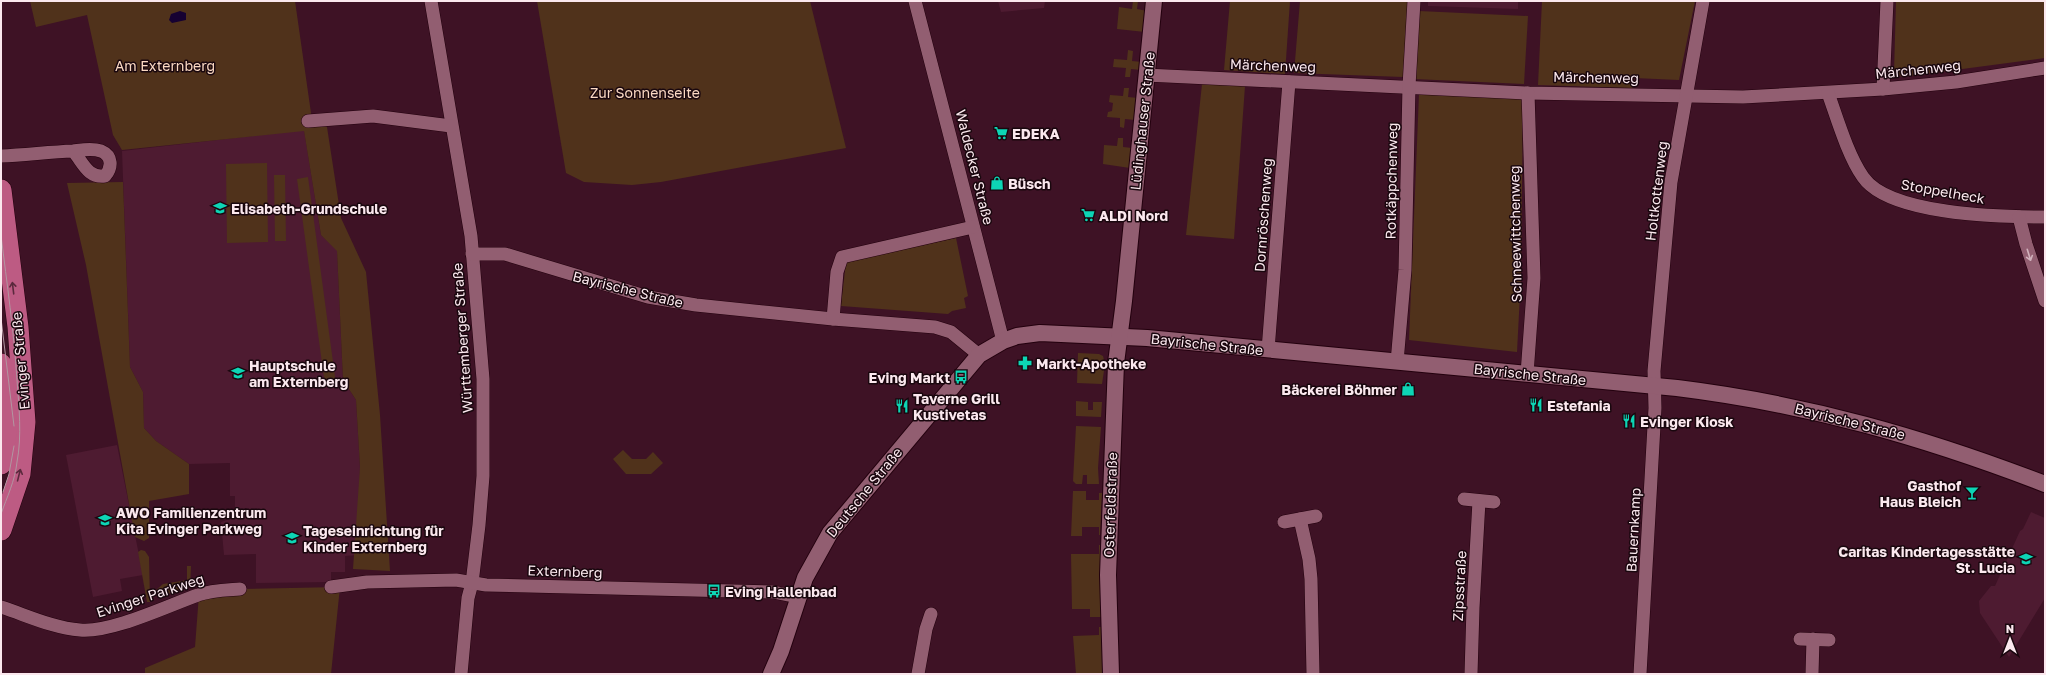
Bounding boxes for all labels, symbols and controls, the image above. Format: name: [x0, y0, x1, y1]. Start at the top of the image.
street label: Lüdinghauser Straße: [1126, 51, 1158, 191]
street label: Märchenweg: [1230, 55, 1316, 75]
street label: Märchenweg: [1874, 56, 1962, 82]
park label: Am Externberg: [115, 57, 215, 74]
street label: Märchenweg: [1553, 68, 1639, 86]
park label: Zur Sonnenseite: [590, 84, 700, 101]
street label: Waldecker Straße: [952, 108, 998, 226]
street label: Rotkäppchenweg: [1381, 122, 1401, 240]
supermarket icon: EDEKA: [993, 125, 1009, 141]
place label: EDEKA: [1012, 125, 1060, 142]
street label: Holtkottenweg: [1641, 140, 1671, 242]
street label: Dornröschenweg: [1251, 157, 1275, 273]
street label: Schneewittchenweg: [1505, 165, 1525, 303]
shop icon: Büsch: [989, 175, 1005, 191]
place label: Büsch: [1008, 175, 1051, 192]
street label: Stoppelheck: [1900, 175, 1986, 207]
school or university icon: Elisabeth-Grundschule: [212, 200, 228, 216]
place label: Elisabeth-Grundschule: [231, 200, 387, 217]
supermarket icon: ALDI Nord: [1080, 207, 1096, 223]
place label: ALDI Nord: [1099, 207, 1168, 224]
one-way arrow: [2026, 248, 2033, 261]
street label: Württemberger Straße: [448, 262, 476, 414]
street label: Bayrische Straße: [571, 267, 685, 311]
one-way arrow: [9, 282, 17, 295]
street label: Evinger Straße: [7, 311, 33, 411]
street label: Bayrische Straße: [1150, 330, 1264, 358]
pharmacy icon: Markt-Apotheke: [1017, 355, 1033, 371]
place label: Markt-Apotheke: [1036, 355, 1146, 372]
place label: Hauptschule am Externberg: [249, 357, 348, 390]
street label: Bayrische Straße: [1473, 360, 1587, 388]
school or university icon: Hauptschule am Externberg: [230, 365, 246, 381]
place label: Eving Markt: [869, 369, 950, 386]
bus stop icon: Eving Markt: [953, 369, 969, 385]
place label: Bäckerei Böhmer: [1281, 381, 1398, 398]
shop icon: Bäckerei Böhmer: [1400, 381, 1416, 397]
place label: Taverne Grill Kustivetas: [913, 390, 1000, 423]
restaurant icon: Estefania: [1528, 397, 1544, 413]
place label: Estefania: [1547, 397, 1611, 414]
restaurant icon: Taverne Grill Kustivetas: [894, 398, 910, 414]
street label: Bayrische Straße: [1793, 399, 1907, 443]
restaurant icon: Evinger Kiosk: [1621, 413, 1637, 429]
place label: Evinger Kiosk: [1640, 413, 1734, 430]
street label: Deutsche Straße: [822, 444, 906, 540]
street label: Osterfeldstraße: [1100, 452, 1120, 558]
one-way arrow: [16, 469, 24, 482]
place label: Gasthof Haus Bleich: [1879, 477, 1962, 510]
bar icon: Gasthof Haus Bleich: [1964, 485, 1980, 501]
street label: Bauernkamp: [1622, 487, 1644, 573]
place label: AWO Familienzentrum Kita Evinger Parkweg: [116, 504, 266, 537]
school or university icon: AWO Familienzentrum Kita Evinger Parkweg: [97, 512, 113, 528]
place label: Tageseinrichtung für Kinder Externberg: [303, 522, 444, 555]
school or university icon: Tageseinrichtung für Kinder Externberg: [284, 530, 300, 546]
place label: Caritas Kindertagesstätte St. Lucia: [1838, 543, 2015, 576]
street label: Zipsstraße: [1449, 550, 1469, 622]
school or university icon: Caritas Kindertagesstätte St. Lucia: [2018, 551, 2034, 567]
street label: Externberg: [527, 561, 603, 581]
street label: Evinger Parkweg: [94, 570, 206, 620]
bus stop icon: Eving Hallenbad: [706, 583, 722, 599]
place label: Eving Hallenbad: [725, 583, 837, 600]
north arrow: [1990, 619, 2030, 659]
text: N: [2006, 622, 2014, 635]

